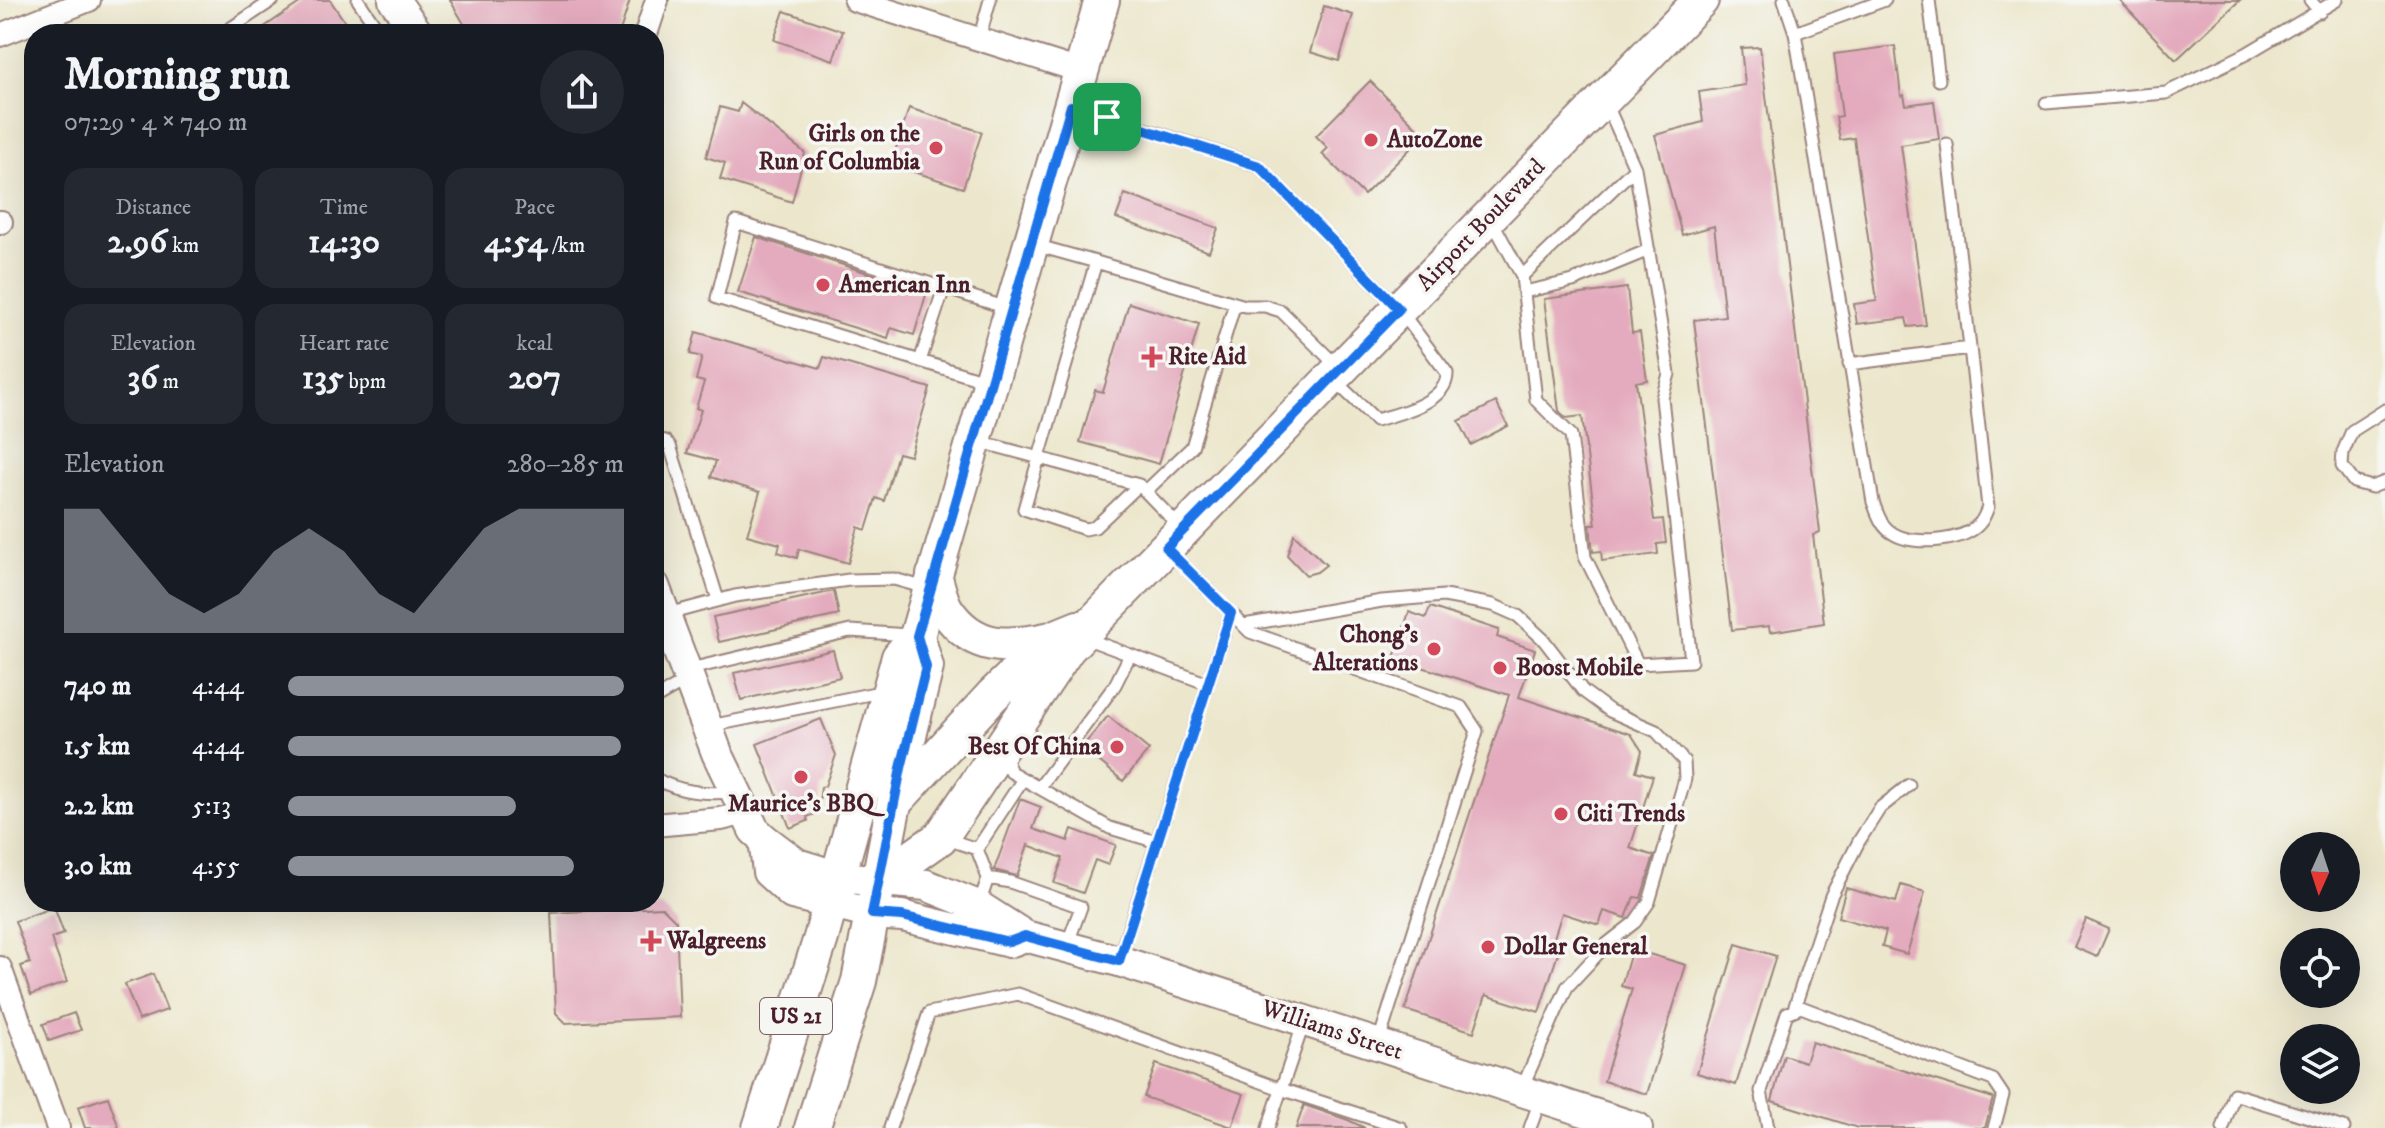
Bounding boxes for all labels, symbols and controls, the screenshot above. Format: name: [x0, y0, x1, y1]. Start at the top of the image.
text: Morning run: [64, 48, 290, 103]
button: share: [540, 50, 624, 134]
pin: [1073, 83, 1141, 151]
icon: arrive: [1085, 95, 1129, 139]
text: 07:29 · 4 × 740 m: [64, 106, 247, 139]
place label: Girls on the Run of Columbia: [759, 119, 921, 177]
place label: AutoZone: [1386, 125, 1483, 155]
marker: AutoZone: [1362, 131, 1380, 149]
marker: Girls on the Run of Columbia: [927, 139, 945, 157]
street label: Airport Boulevard: [1410, 152, 1552, 298]
text: Distance: [115, 194, 191, 221]
text: Time: [320, 194, 368, 221]
text: Pace: [514, 194, 555, 221]
text: 2.96: [107, 221, 167, 263]
text: 14:30: [308, 221, 380, 263]
text: 4:54: [484, 221, 547, 263]
text: km: [167, 232, 199, 259]
text: /km: [547, 232, 585, 259]
place label: American Inn: [838, 270, 971, 300]
marker: American Inn: [814, 276, 832, 294]
text: Elevation: [111, 330, 196, 357]
text: Heart rate: [299, 330, 389, 357]
text: kcal: [517, 330, 553, 357]
place label: Rite Aid: [1168, 342, 1247, 372]
marker: Rite Aid: [1143, 348, 1161, 366]
text: 36: [128, 357, 158, 399]
text: 135: [302, 357, 344, 399]
text: 207: [508, 357, 561, 399]
text: m: [158, 368, 179, 395]
text: bpm: [344, 368, 386, 395]
text: Elevation: [64, 448, 165, 481]
text: 280–285 m: [507, 448, 624, 481]
place label: Chong's Alterations: [1312, 620, 1418, 678]
marker: Chong's Alterations: [1425, 640, 1443, 658]
place label: Boost Mobile: [1516, 653, 1643, 683]
marker: Boost Mobile: [1491, 659, 1509, 677]
text: 740 m: [64, 670, 131, 703]
text: 4:44: [192, 670, 244, 703]
text: 1.5 km: [64, 730, 130, 763]
text: 4:44: [192, 730, 244, 763]
place label: Best Of China: [968, 732, 1102, 762]
marker: Best Of China: [1108, 738, 1126, 756]
marker: Maurice's BBQ: [792, 768, 810, 786]
place label: Maurice's BBQ: [728, 789, 885, 819]
text: 2.2 km: [64, 790, 134, 823]
text: 5:13: [192, 790, 231, 823]
place label: Citi Trends: [1577, 799, 1685, 829]
marker: Citi Trends: [1552, 805, 1570, 823]
north arrow: [2280, 832, 2360, 912]
map controls: [2280, 832, 2360, 1104]
text: 3.0 km: [64, 850, 132, 883]
text: 4:55: [192, 850, 240, 883]
place label: Walgreens: [666, 926, 766, 956]
button: locate: [2280, 928, 2360, 1008]
marker: Walgreens: [642, 932, 660, 950]
place label: Dollar General: [1504, 932, 1648, 962]
marker: Dollar General: [1479, 938, 1497, 956]
street label: Williams Street: [1257, 993, 1407, 1067]
road number: US 21: [760, 998, 832, 1034]
button: layers: [2280, 1024, 2360, 1104]

